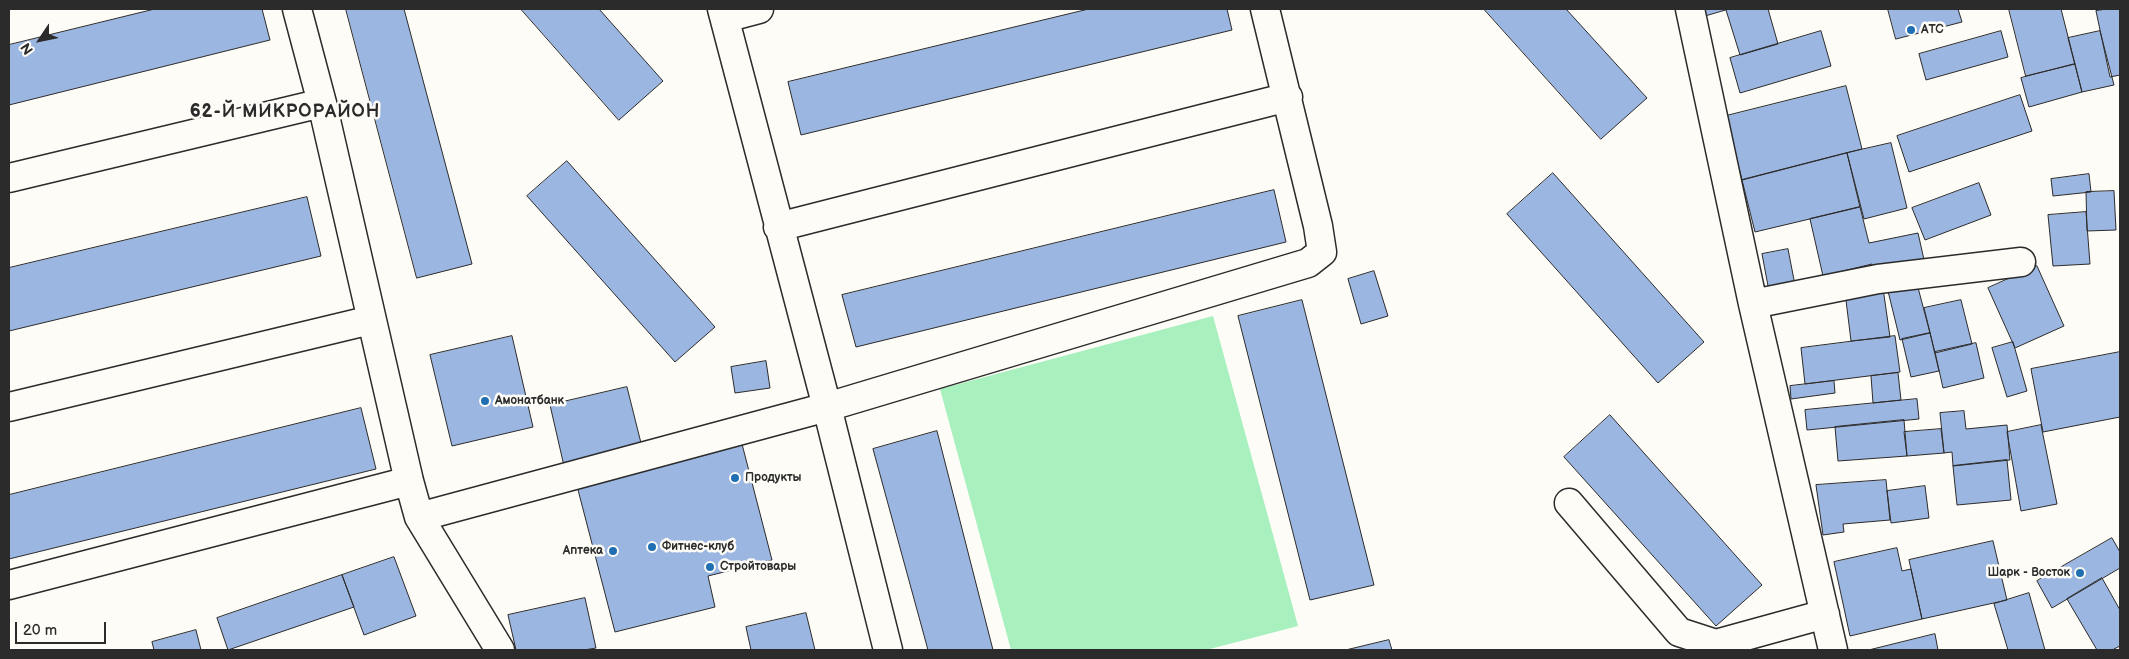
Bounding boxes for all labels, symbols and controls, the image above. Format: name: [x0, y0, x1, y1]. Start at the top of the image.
north arrow: [15, 15, 65, 65]
place label: АТС: [1921, 23, 1944, 37]
marker: АТС: [1905, 24, 1917, 36]
text: N: [17, 40, 37, 58]
district label: 62-Й МИКРОРАЙОН: [188, 101, 382, 123]
place label: Амонатбанк: [495, 394, 564, 408]
marker: Амонатбанк: [479, 395, 491, 407]
place label: Продукты: [745, 471, 802, 485]
marker: Продукты: [729, 472, 741, 484]
place label: Фитнес-клуб: [662, 540, 734, 554]
marker: Фитнес-клуб: [646, 541, 658, 553]
place label: Аптека: [563, 544, 603, 558]
marker: Аптека: [607, 545, 619, 557]
place label: Стройтовары: [720, 560, 796, 574]
marker: Стройтовары: [704, 561, 716, 573]
place label: Шарк - Восток: [1987, 566, 2070, 580]
marker: Шарк - Восток: [2074, 567, 2086, 579]
scale bar: [18, 612, 109, 644]
text: 20 m: [23, 621, 57, 640]

